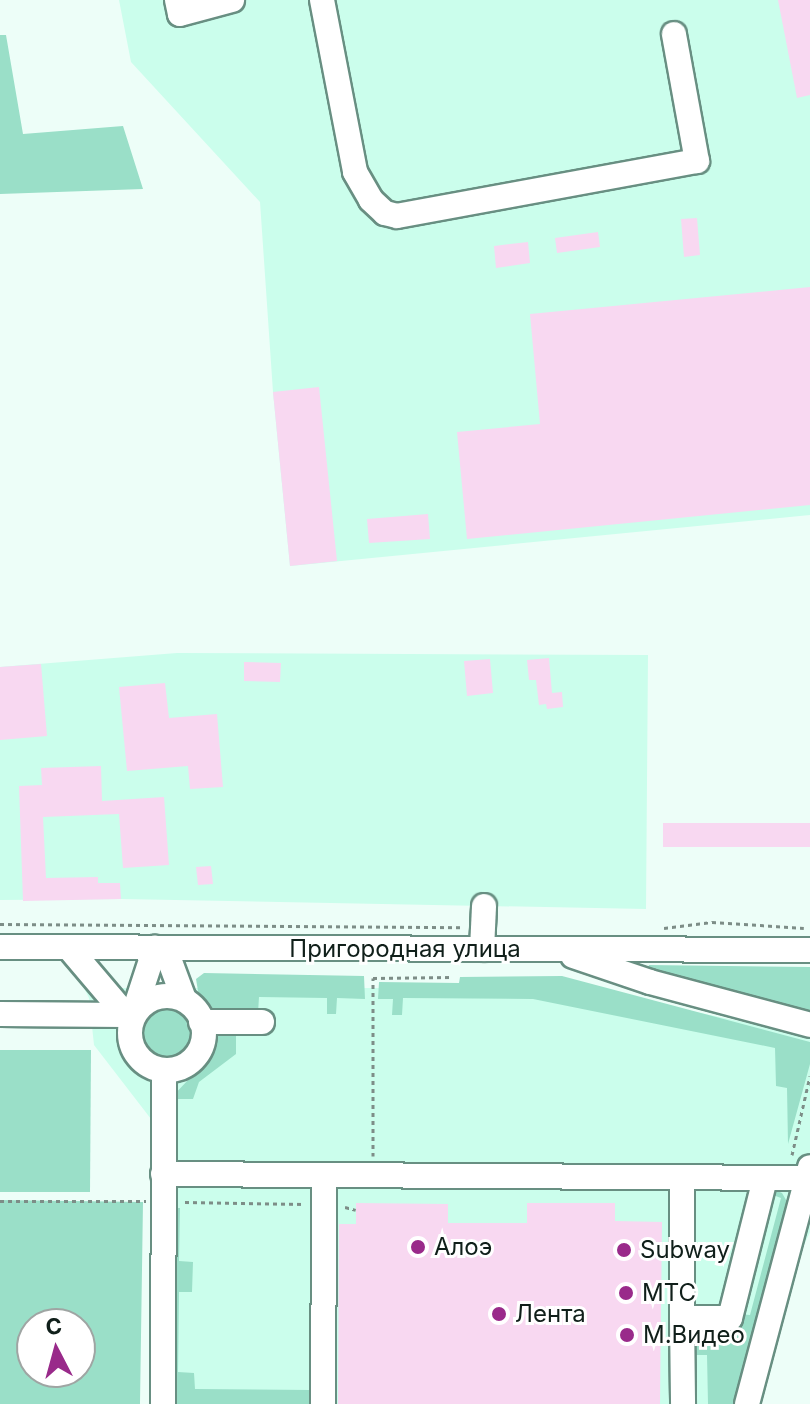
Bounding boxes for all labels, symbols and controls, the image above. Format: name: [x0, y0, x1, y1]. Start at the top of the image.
street label: Пригородная улица: [289, 935, 521, 963]
place label: Алоэ: [434, 1233, 492, 1261]
place label: Subway: [640, 1236, 730, 1264]
marker: Алоэ: [409, 1238, 427, 1256]
marker: Subway: [615, 1241, 633, 1259]
place label: МТС: [642, 1279, 696, 1307]
marker: МТС: [617, 1284, 635, 1302]
place label: Лента: [515, 1300, 586, 1328]
marker: Лента: [490, 1305, 508, 1323]
north arrow: [16, 1308, 96, 1388]
text: С: [44, 1312, 63, 1340]
place label: М.Видео: [643, 1321, 745, 1349]
marker: М.Видео: [618, 1326, 636, 1344]

